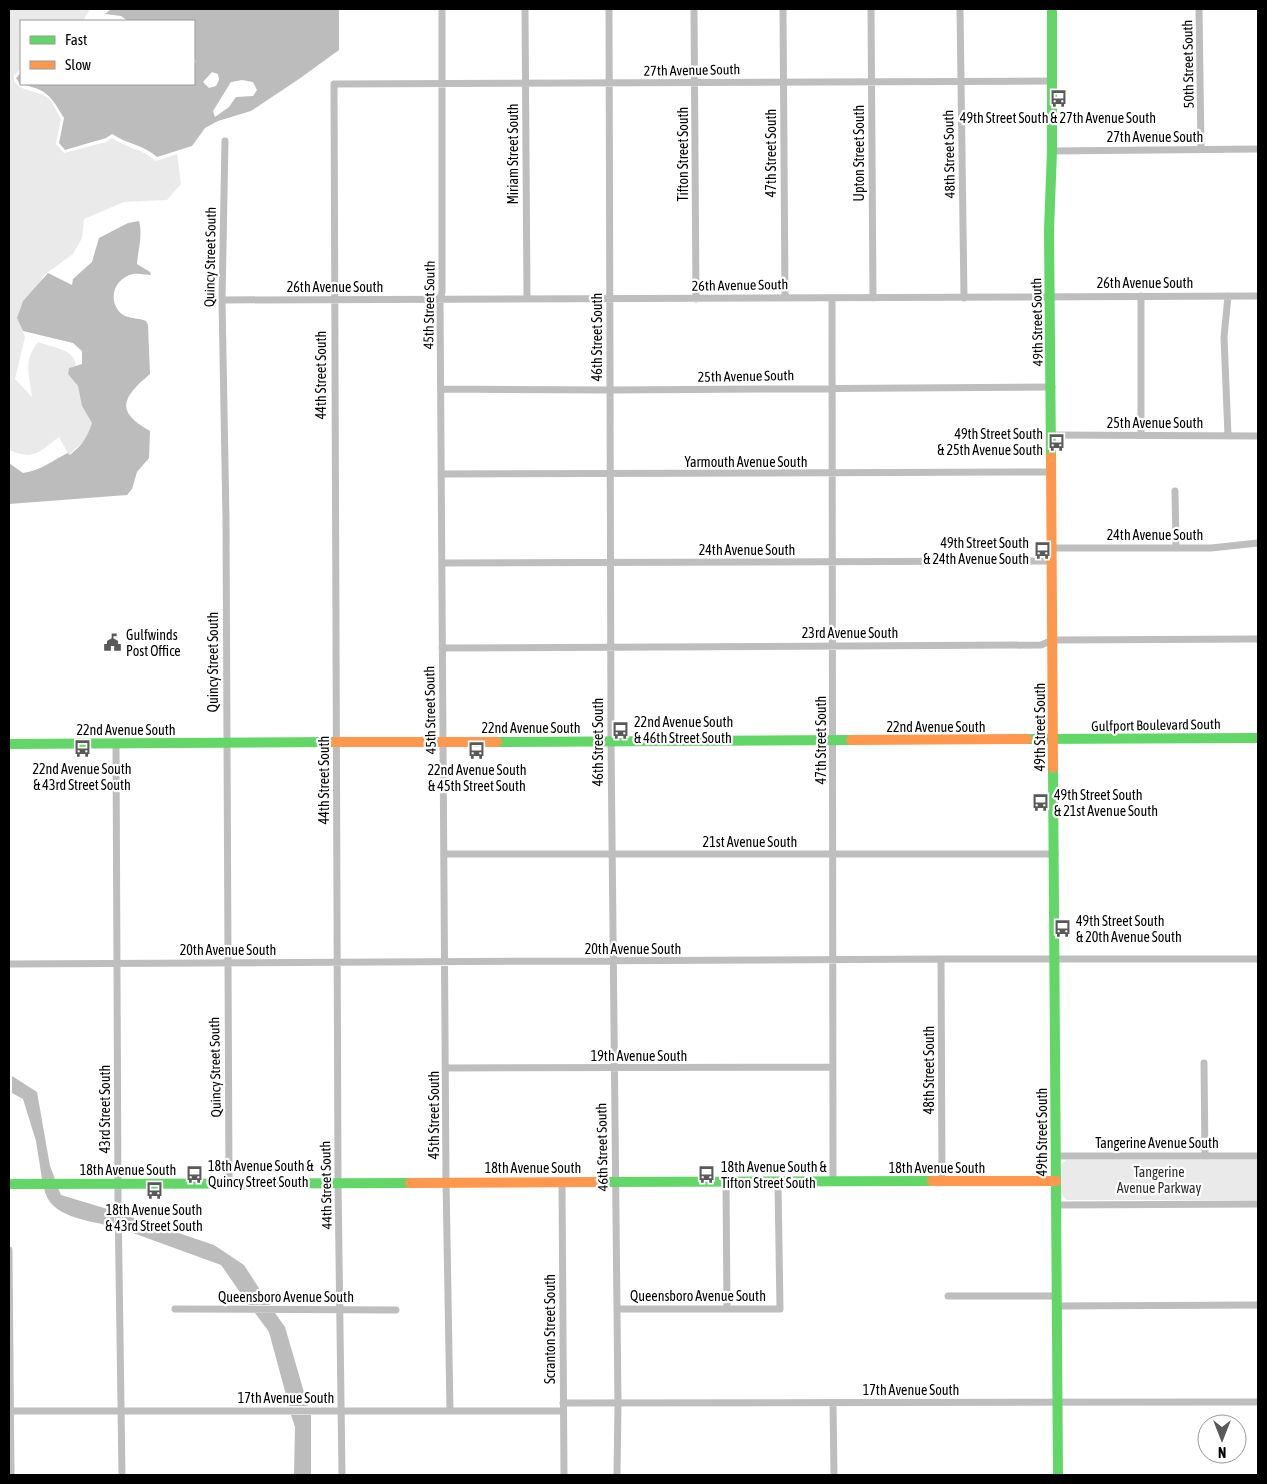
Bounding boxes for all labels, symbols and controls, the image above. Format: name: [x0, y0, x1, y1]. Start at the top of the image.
legend: [20, 20, 195, 85]
street label: 50th Street South: [1179, 20, 1197, 108]
text: Fast: [65, 31, 87, 48]
text: Slow: [65, 56, 91, 73]
street label: 27th Avenue South: [644, 61, 740, 79]
bus stop icon: 49th Street South & 27th Avenue South: [1048, 88, 1068, 108]
street label: Miriam Street South: [505, 103, 521, 205]
street label: Upton Street South: [851, 105, 867, 201]
street label: Tifton Street South: [675, 107, 691, 201]
street label: 47th Street South: [763, 109, 779, 197]
street label: 48th Street South: [940, 110, 958, 198]
place label: 49th Street South & 27th Avenue South: [960, 110, 1156, 126]
street label: 27th Avenue South: [1107, 129, 1203, 145]
street label: Quincy Street South: [201, 207, 219, 307]
street label: 45th Street South: [420, 261, 438, 349]
street label: 26th Avenue South: [1097, 275, 1193, 291]
street label: 26th Avenue South: [692, 276, 788, 294]
street label: 49th Street South: [1028, 278, 1046, 366]
street label: 26th Avenue South: [287, 279, 383, 295]
street label: 46th Street South: [589, 293, 605, 381]
street label: 44th Street South: [313, 331, 329, 419]
street label: 25th Avenue South: [698, 367, 794, 385]
street label: 25th Avenue South: [1107, 415, 1203, 431]
place label: 49th Street South & 25th Avenue South: [937, 426, 1043, 458]
bus stop icon: 49th Street South & 25th Avenue South: [1047, 432, 1067, 452]
street label: Yarmouth Avenue South: [685, 454, 807, 470]
street label: 24th Avenue South: [1107, 527, 1203, 543]
place label: 49th Street South & 24th Avenue South: [923, 535, 1029, 567]
bus stop icon: 49th Street South & 24th Avenue South: [1033, 541, 1053, 561]
street label: 24th Avenue South: [699, 542, 795, 558]
street label: Quincy Street South: [205, 612, 221, 712]
street label: 23rd Avenue South: [802, 625, 898, 641]
place label: Gulfwinds Post Office: [126, 627, 181, 659]
public building icon: Gulfwinds Post Office: [102, 633, 122, 653]
street label: 45th Street South: [421, 666, 439, 754]
street label: 49th Street South: [1032, 683, 1048, 771]
street label: 47th Street South: [813, 696, 829, 784]
street label: 46th Street South: [590, 698, 606, 786]
place label: 22nd Avenue South & 46th Street South: [634, 714, 733, 746]
street label: Gulfport Boulevard South: [1091, 716, 1221, 734]
street label: 22nd Avenue South: [886, 719, 986, 735]
street label: 22nd Avenue South: [481, 720, 581, 736]
bus stop icon: 22nd Avenue South & 46th Street South: [610, 720, 630, 740]
street label: 22nd Avenue South: [76, 722, 176, 738]
street label: 44th Street South: [316, 736, 332, 824]
bus stop icon: 22nd Avenue South & 43rd Street South: [72, 739, 92, 759]
bus stop icon: 22nd Avenue South & 45th Street South: [467, 740, 487, 760]
place label: 22nd Avenue South & 43rd Street South: [32, 761, 132, 793]
place label: 22nd Avenue South & 45th Street South: [427, 762, 527, 794]
place label: 49th Street South & 21st Avenue South: [1054, 787, 1158, 819]
bus stop icon: 49th Street South & 21st Avenue South: [1030, 793, 1050, 813]
street label: 21st Avenue South: [703, 834, 797, 850]
place label: 49th Street South & 20th Avenue South: [1076, 913, 1182, 945]
bus stop icon: 49th Street South & 20th Avenue South: [1052, 919, 1072, 939]
street label: 20th Avenue South: [585, 941, 681, 957]
street label: 20th Avenue South: [180, 942, 276, 958]
street label: Quincy Street South: [206, 1017, 224, 1117]
street label: 48th Street South: [921, 1026, 937, 1114]
street label: 19th Avenue South: [591, 1048, 687, 1064]
street label: 43rd Street South: [97, 1065, 113, 1153]
street label: 45th Street South: [426, 1071, 442, 1159]
street label: 49th Street South: [1034, 1088, 1050, 1176]
street label: 46th Street South: [593, 1103, 611, 1191]
street label: Tangerine Avenue South: [1095, 1135, 1219, 1151]
street label: 44th Street South: [317, 1141, 335, 1229]
place label: 18th Avenue South & Quincy Street South: [208, 1158, 315, 1190]
place label: 18th Avenue South & Tifton Street South: [721, 1159, 828, 1191]
street label: 18th Avenue South: [485, 1160, 581, 1176]
street label: 18th Avenue South: [889, 1160, 985, 1176]
street label: 18th Avenue South: [80, 1162, 176, 1178]
bus stop icon: 18th Avenue South & Quincy Street South: [184, 1164, 204, 1184]
park label: Tangerine Avenue Parkway: [1117, 1164, 1202, 1196]
bus stop icon: 18th Avenue South & Tifton Street South: [697, 1165, 717, 1185]
bus stop icon: 18th Avenue South & 43rd Street South: [144, 1180, 164, 1200]
place label: 18th Avenue South & 43rd Street South: [105, 1202, 203, 1234]
street label: Scranton Street South: [542, 1274, 558, 1384]
street label: Queensboro Avenue South: [630, 1288, 766, 1304]
street label: Queensboro Avenue South: [218, 1289, 354, 1305]
street label: 17th Avenue South: [863, 1382, 959, 1398]
street label: 17th Avenue South: [238, 1390, 334, 1406]
north arrow: [1197, 1414, 1247, 1464]
text: N: [1218, 1444, 1226, 1460]

